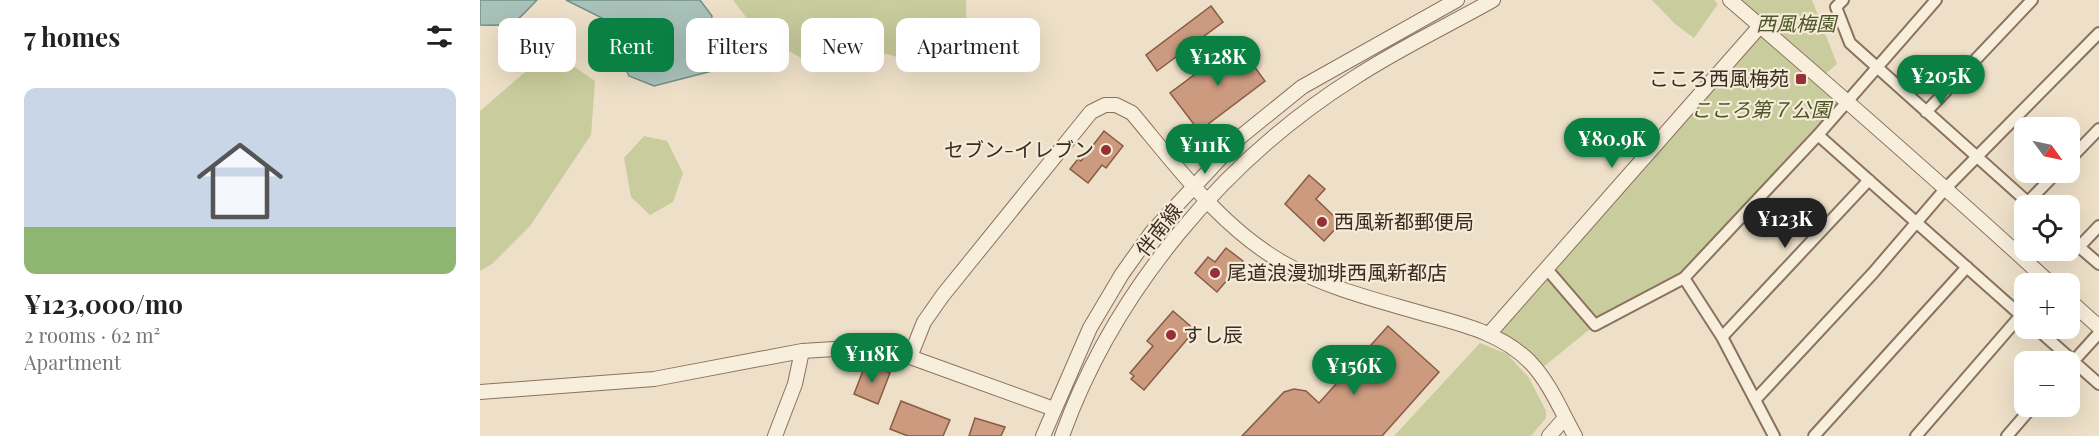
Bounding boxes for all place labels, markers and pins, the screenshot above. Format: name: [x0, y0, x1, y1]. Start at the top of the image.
pin: ¥128K: [1176, 36, 1260, 87]
pin: ¥205K: [1899, 55, 1983, 106]
place label: こころ西風梅苑: [1649, 64, 1789, 91]
marker: こころ西風梅苑: [1794, 72, 1808, 86]
pin: ¥80.9K: [1563, 118, 1661, 169]
pin: ¥111K: [1163, 124, 1247, 175]
place label: セブン-イレブン: [944, 135, 1094, 162]
marker: セブン-イレブン: [1099, 143, 1113, 157]
pin: ¥123K: [1743, 198, 1827, 249]
place label: 西風新都郵便局: [1334, 207, 1474, 234]
marker: 西風新都郵便局: [1315, 215, 1329, 229]
place label: 尾道浪漫珈琲西風新都店: [1227, 258, 1447, 285]
marker: 尾道浪漫珈琲西風新都店: [1208, 266, 1222, 280]
place label: すし辰: [1183, 320, 1243, 347]
marker: すし辰: [1164, 328, 1178, 342]
pin: ¥118K: [830, 333, 914, 384]
pin: ¥156K: [1312, 345, 1396, 396]

